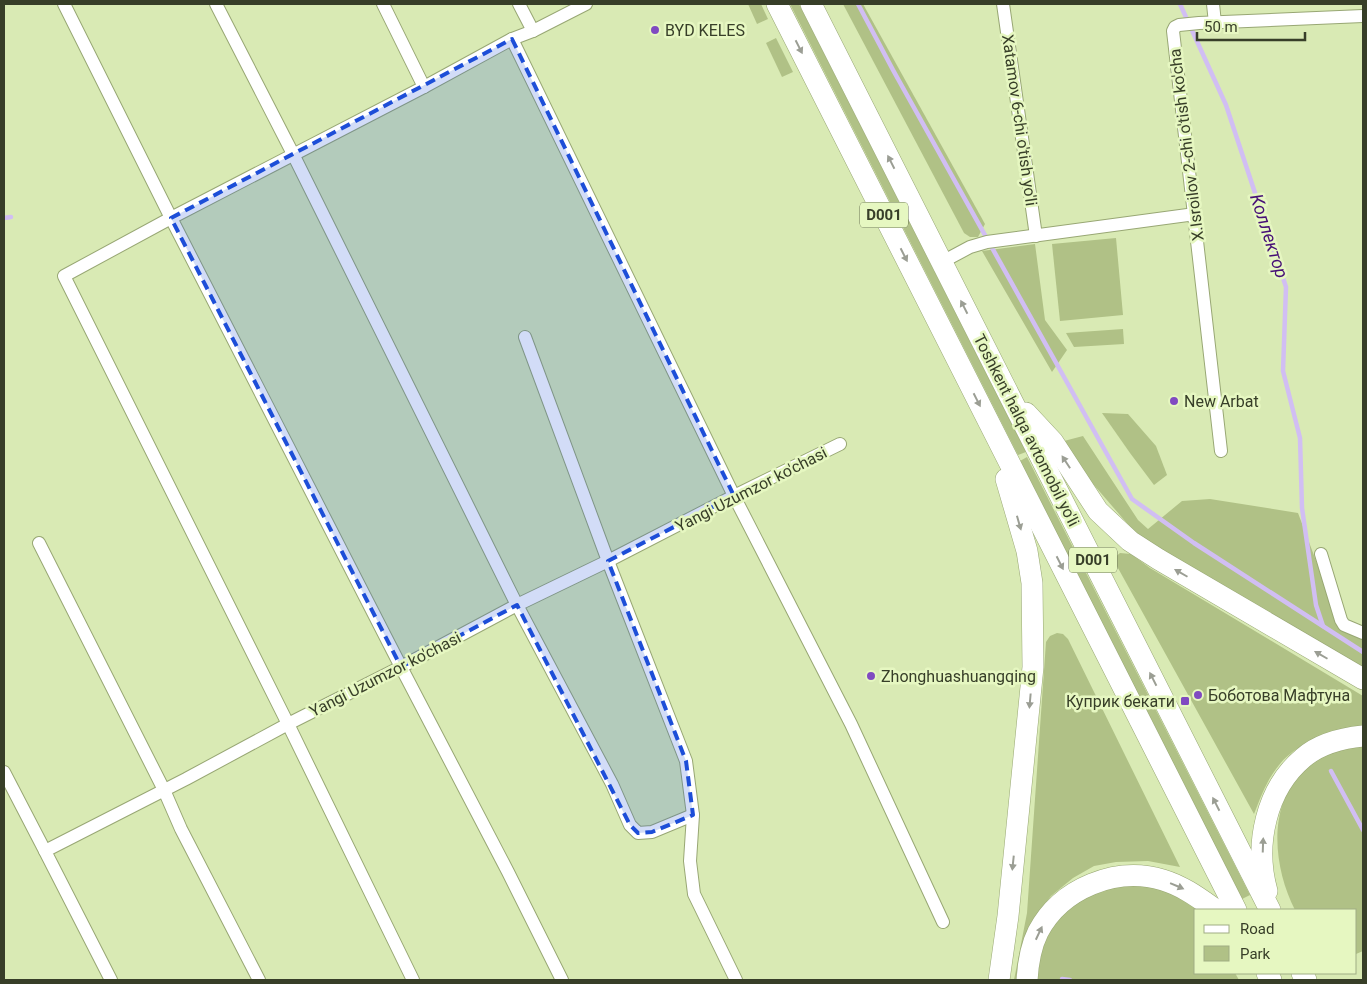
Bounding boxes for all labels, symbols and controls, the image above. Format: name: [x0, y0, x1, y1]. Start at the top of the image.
scale bar: [1197, 10, 1304, 42]
text: 50 m: [1204, 18, 1238, 36]
place label: BYD KELES: [665, 21, 745, 40]
marker: BYD KELES: [649, 24, 661, 36]
street label: Xatamov 6-chi o'tish yo'li: [998, 33, 1041, 207]
one-way arrow: [795, 40, 803, 54]
street label: X.Isroilov 2-chi o'tish ko'cha: [1165, 48, 1208, 242]
one-way arrow: [887, 155, 895, 169]
water label: Коллектор: [1246, 191, 1293, 281]
road number: D001: [860, 202, 908, 228]
one-way arrow: [900, 248, 908, 262]
one-way arrow: [960, 299, 968, 314]
street label: Toshkent halqa avtomobil yo'li: [970, 331, 1083, 529]
place label: New Arbat: [1184, 392, 1259, 411]
one-way arrow: [973, 393, 981, 407]
marker: New Arbat: [1168, 395, 1180, 407]
street label: Yangi Uzumzor ko'chasi: [672, 443, 830, 536]
one-way arrow: [1061, 455, 1071, 469]
one-way arrow: [1016, 515, 1024, 530]
road number: D001: [1069, 548, 1117, 572]
one-way arrow: [1056, 556, 1064, 570]
one-way arrow: [1174, 568, 1188, 577]
street label: Yangi Uzumzor ko'chasi: [306, 628, 464, 721]
one-way arrow: [1315, 650, 1328, 659]
place label: Zhonghuashuangqing: [881, 667, 1036, 686]
marker: Zhonghuashuangqing: [865, 670, 877, 682]
one-way arrow: [1149, 672, 1157, 686]
place label: Боботова Мафтуна: [1208, 686, 1350, 705]
marker: Боботова Мафтуна: [1192, 689, 1204, 701]
place label: Куприк бекати: [1066, 692, 1175, 711]
one-way arrow: [1025, 694, 1033, 710]
marker: Куприк бекати: [1179, 695, 1191, 707]
one-way arrow: [1212, 797, 1220, 812]
one-way arrow: [1259, 837, 1267, 853]
one-way arrow: [1009, 855, 1017, 871]
one-way arrow: [1170, 882, 1184, 890]
legend: [1194, 909, 1357, 974]
text: Road: [1240, 920, 1274, 938]
one-way arrow: [1035, 926, 1043, 940]
text: Park: [1240, 945, 1271, 963]

